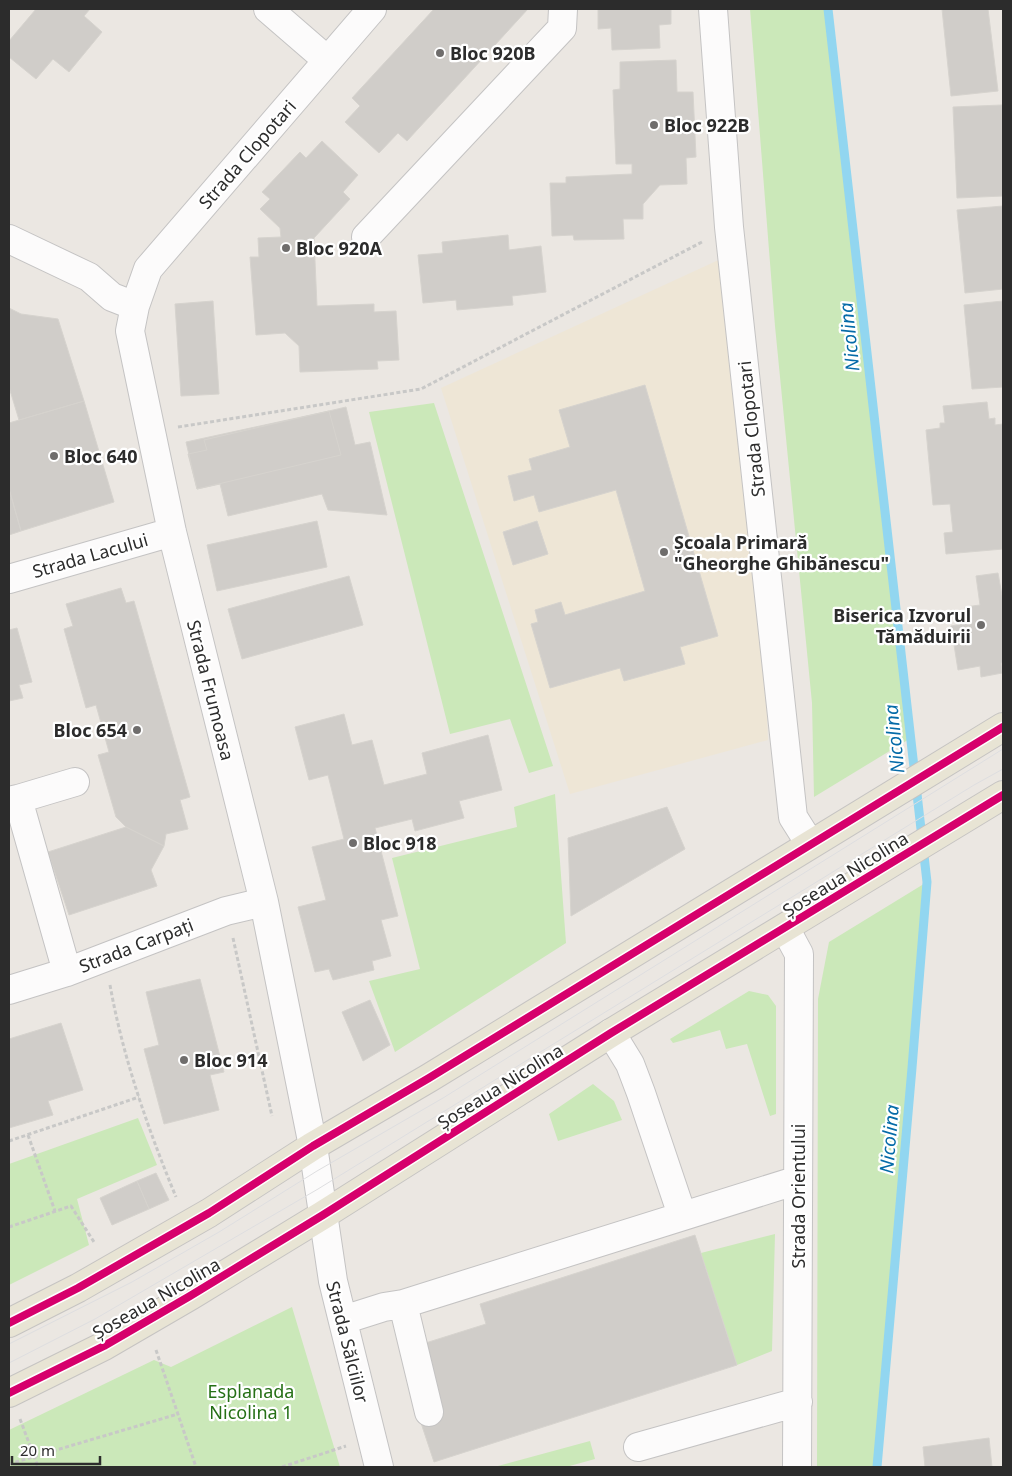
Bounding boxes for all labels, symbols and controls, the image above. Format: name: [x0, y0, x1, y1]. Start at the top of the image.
place label: Bloc 920B: [450, 41, 535, 65]
marker: Bloc 920B: [434, 47, 446, 59]
street label: Strada Clopotari: [193, 94, 301, 214]
place label: Bloc 922B: [664, 113, 749, 137]
marker: Bloc 922B: [648, 119, 660, 131]
place label: Bloc 920A: [296, 236, 382, 260]
marker: Bloc 920A: [280, 242, 292, 254]
water label: Nicolina: [832, 301, 866, 373]
street label: Strada Clopotari: [732, 360, 770, 498]
place label: Bloc 640: [64, 444, 137, 468]
marker: Bloc 640: [48, 450, 60, 462]
street label: Strada Lacului: [29, 527, 151, 583]
place label: Școala Primară "Gheorghe Ghibănescu": [674, 530, 889, 575]
marker: Școala Primară "Gheorghe Ghibănescu": [658, 546, 670, 558]
place label: Biserica Izvorul Tămăduirii: [833, 603, 971, 648]
street label: Strada Frumoasa: [182, 617, 240, 763]
marker: Biserica Izvorul Tămăduirii: [975, 619, 987, 631]
water label: Nicolina: [877, 703, 911, 775]
place label: Bloc 654: [54, 718, 127, 742]
marker: Bloc 654: [131, 724, 143, 736]
street label: Șoseaua Nicolina: [778, 826, 912, 922]
place label: Bloc 918: [363, 831, 436, 855]
marker: Bloc 918: [347, 837, 359, 849]
street label: Strada Carpați: [75, 912, 197, 978]
street label: Șoseaua Nicolina: [433, 1038, 567, 1134]
place label: Bloc 914: [194, 1048, 267, 1072]
marker: Bloc 914: [178, 1054, 190, 1066]
water label: Nicolina: [873, 1103, 905, 1175]
street label: Strada Orientului: [786, 1124, 810, 1268]
street label: Șoseaua Nicolina: [88, 1252, 224, 1344]
street label: Strada Sălciilor: [321, 1278, 375, 1406]
park label: Esplanada Nicolina 1: [208, 1379, 294, 1424]
scale bar: [12, 1434, 100, 1466]
text: 20 m: [20, 1440, 55, 1460]

